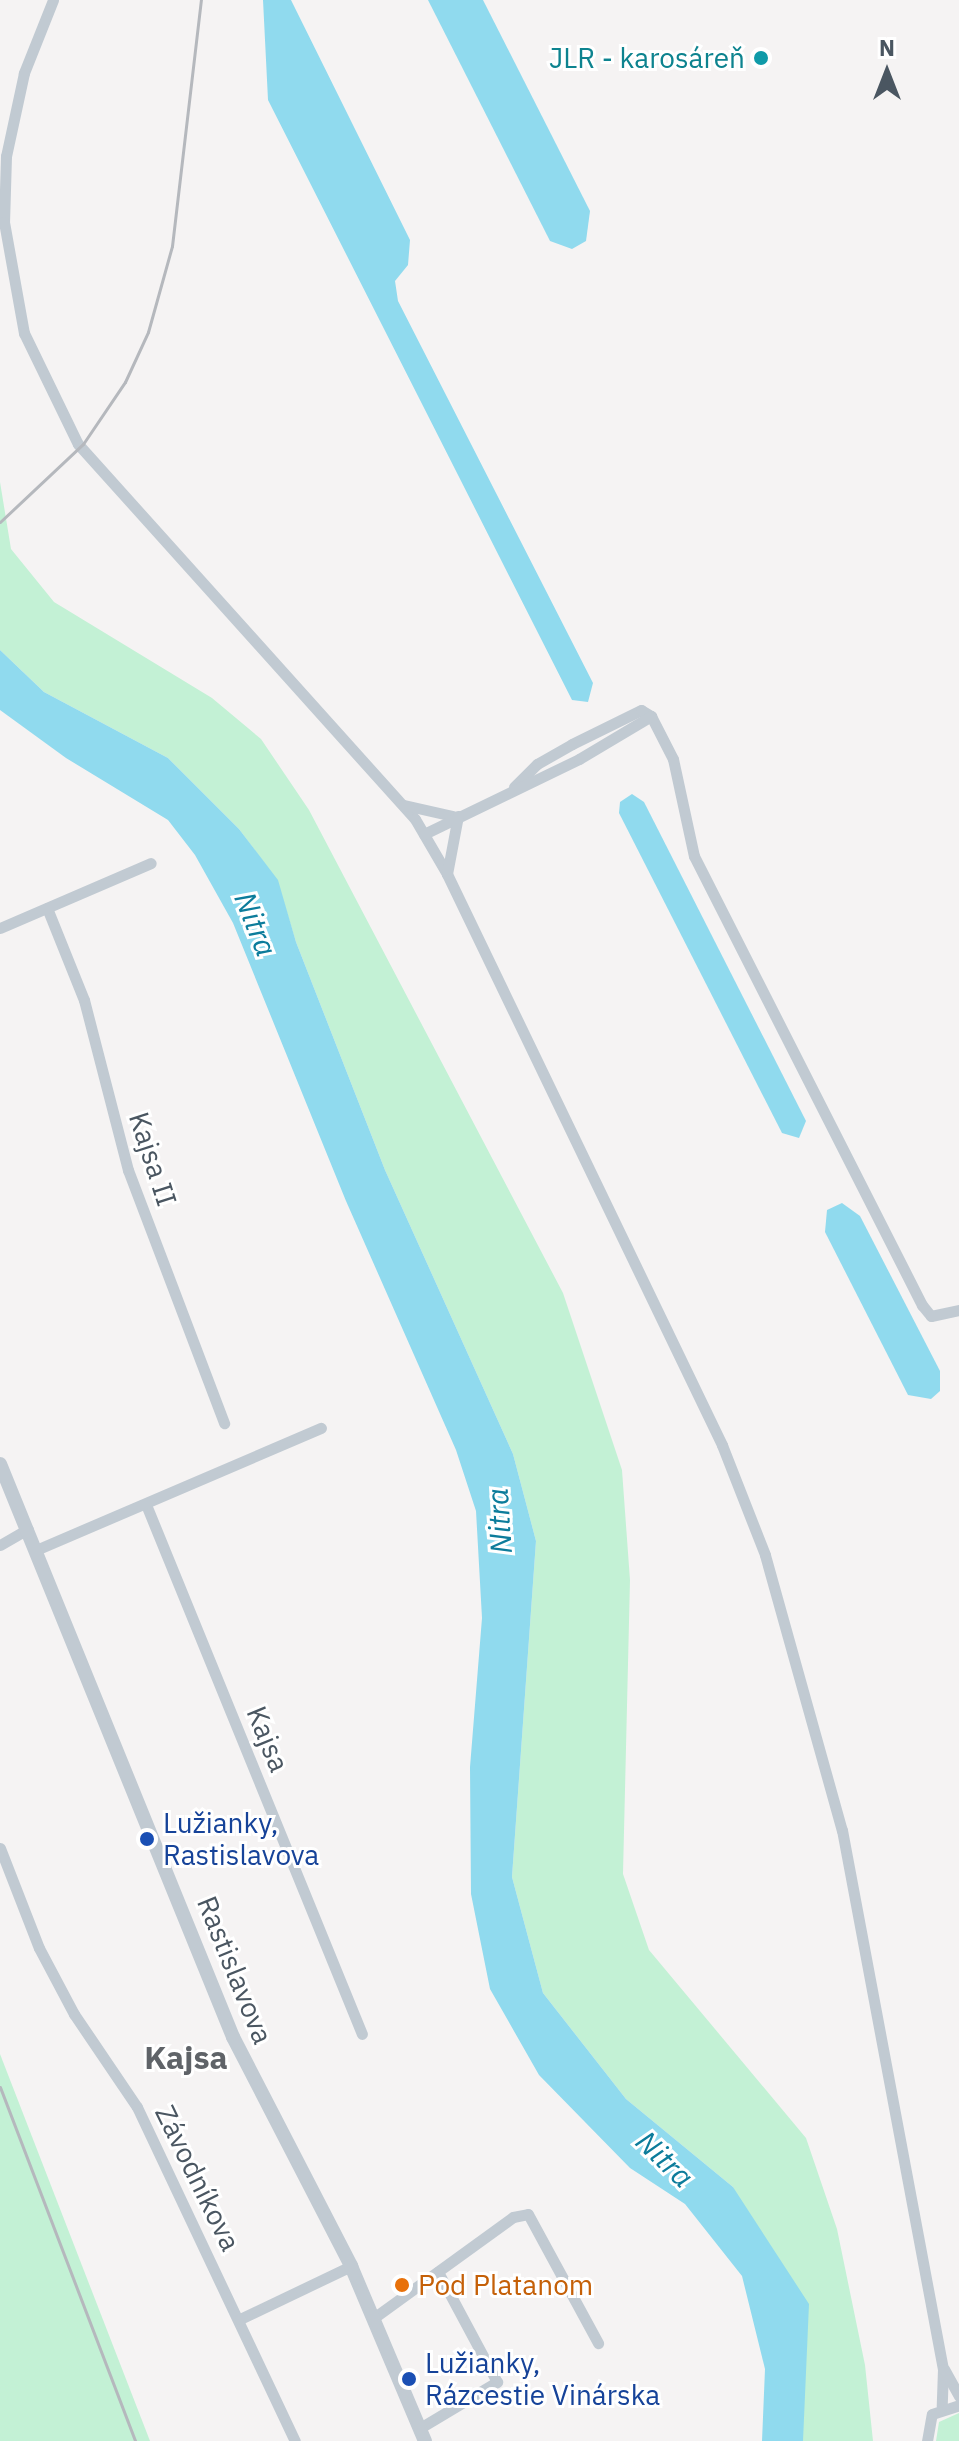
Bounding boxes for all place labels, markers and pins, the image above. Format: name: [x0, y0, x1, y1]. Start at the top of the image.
place label: JLR - karosáreň: [549, 41, 745, 75]
marker: JLR - karosáreň: [752, 49, 770, 67]
place label: Lužianky, Rastislavova: [163, 1806, 319, 1872]
marker: Lužianky, Rastislavova: [138, 1830, 156, 1848]
place label: Pod Platanom: [418, 2268, 593, 2302]
marker: Pod Platanom: [393, 2276, 411, 2294]
place label: Lužianky, Rázcestie Vinárska: [425, 2346, 660, 2412]
marker: Lužianky, Rázcestie Vinárska: [400, 2370, 418, 2388]

